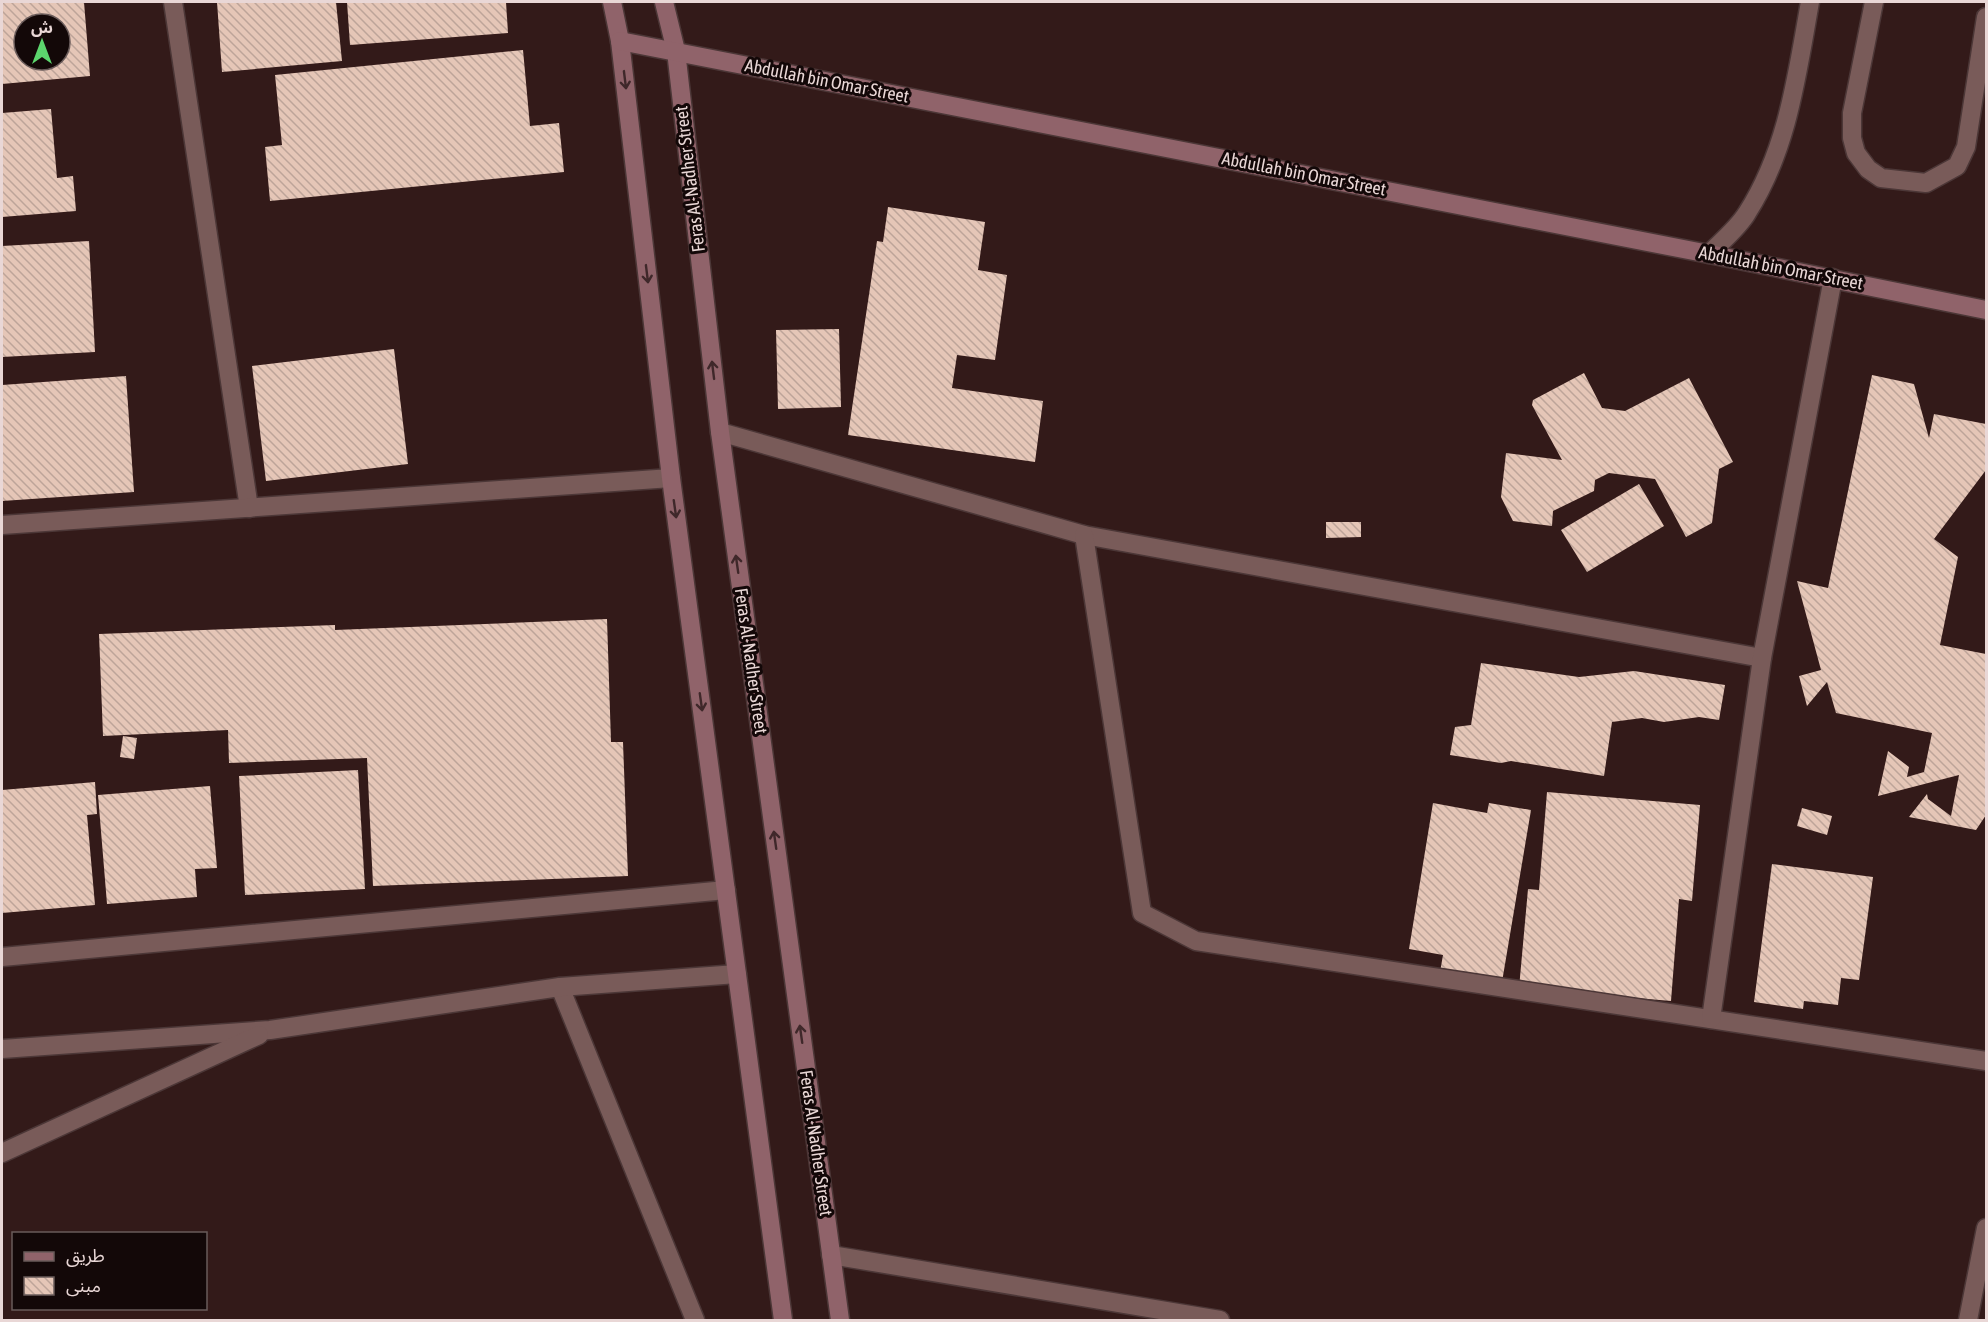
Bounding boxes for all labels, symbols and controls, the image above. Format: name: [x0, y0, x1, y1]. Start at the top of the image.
north arrow: [12, 12, 72, 72]
text: ش: [31, 18, 53, 37]
street label: Abdullah bin Omar Street: [743, 54, 911, 107]
one-way arrow: [620, 69, 631, 89]
street label: Feras Al-Nadher Street: [670, 105, 709, 253]
street label: Abdullah bin Omar Street: [1220, 147, 1388, 200]
street label: Abdullah bin Omar Street: [1697, 241, 1865, 294]
one-way arrow: [642, 263, 653, 283]
one-way arrow: [707, 361, 718, 381]
one-way arrow: [670, 499, 681, 518]
one-way arrow: [732, 554, 743, 574]
street label: Feras Al-Nadher Street: [731, 587, 772, 735]
one-way arrow: [695, 692, 706, 712]
one-way arrow: [769, 831, 780, 851]
one-way arrow: [795, 1024, 806, 1044]
street label: Feras Al-Nadher Street: [796, 1069, 837, 1217]
legend: [12, 1232, 207, 1310]
text: طريق: [66, 1245, 105, 1267]
text: مبنى: [66, 1275, 101, 1297]

